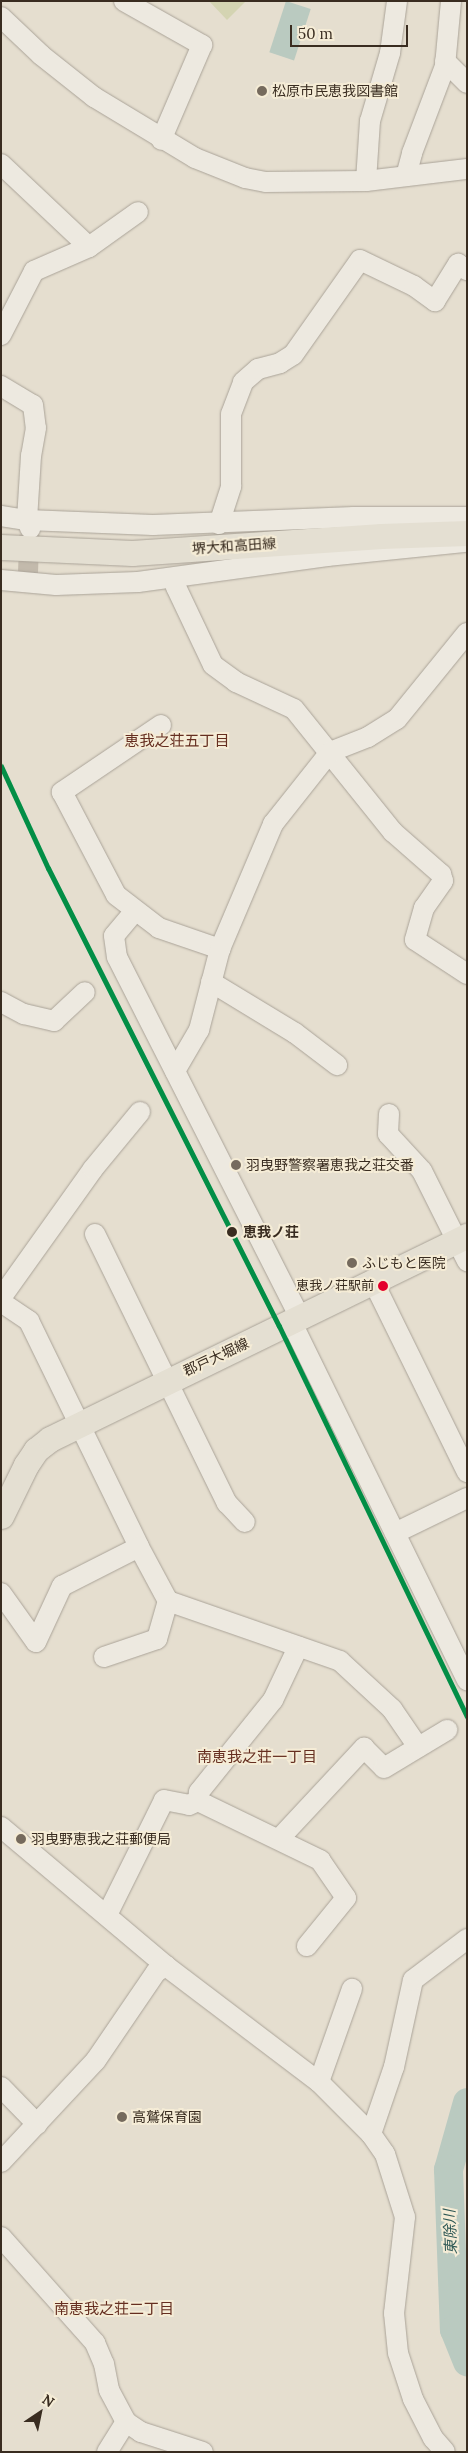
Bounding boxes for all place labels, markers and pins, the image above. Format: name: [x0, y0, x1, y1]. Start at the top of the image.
place label: 松原市民恵我図書館: [272, 83, 398, 99]
marker: 松原市民恵我図書館: [256, 85, 268, 97]
place label: 羽曳野警察署恵我之荘交番: [246, 1157, 414, 1173]
marker: 羽曳野警察署恵我之荘交番: [230, 1159, 242, 1171]
place label: 恵我ノ荘: [243, 1224, 299, 1240]
marker: 恵我ノ荘: [225, 1225, 239, 1239]
place label: ふじもと医院: [362, 1255, 446, 1271]
marker: ふじもと医院: [346, 1257, 358, 1269]
place label: 恵我ノ荘駅前: [296, 1278, 374, 1294]
marker: 恵我ノ荘駅前: [378, 1281, 388, 1291]
place label: 羽曳野恵我之荘郵便局: [31, 1831, 171, 1847]
marker: 羽曳野恵我之荘郵便局: [15, 1833, 27, 1845]
place label: 高鷲保育園: [132, 2109, 202, 2125]
marker: 高鷲保育園: [116, 2111, 128, 2123]

